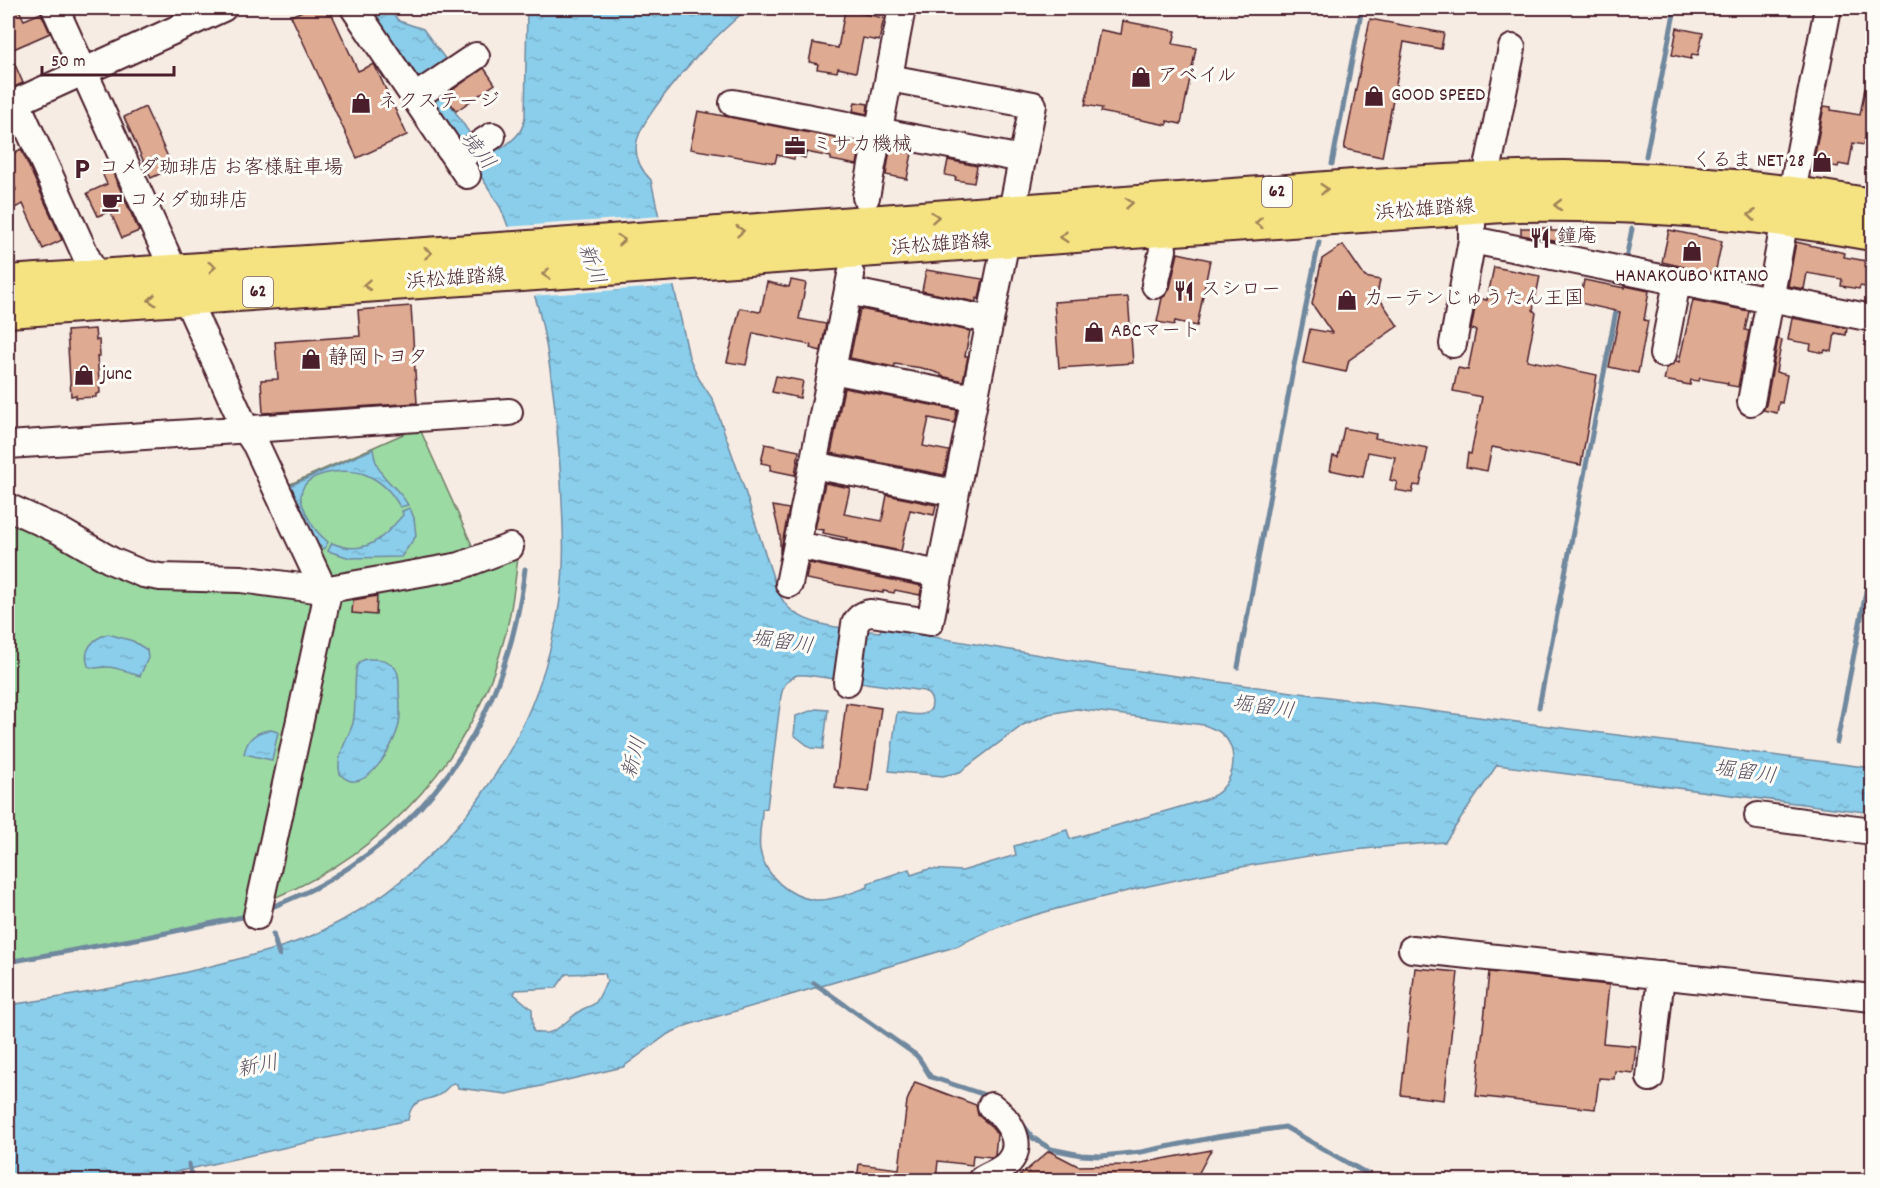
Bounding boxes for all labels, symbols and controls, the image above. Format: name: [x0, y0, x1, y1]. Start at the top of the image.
scale bar: [42, 39, 174, 77]
text: 50 m: [51, 50, 86, 75]
place label: アベイル: [1158, 63, 1237, 91]
shop icon: アベイル: [1129, 65, 1153, 89]
place label: GOOD SPEED: [1391, 82, 1485, 110]
shop icon: GOOD SPEED: [1362, 84, 1386, 108]
place label: ネクステージ: [378, 89, 499, 117]
shop icon: ネクステージ: [349, 91, 373, 115]
water label: 境川: [451, 126, 501, 178]
place label: ミサカ機械: [812, 132, 912, 160]
office icon: ミサカ機械: [783, 134, 807, 158]
place label: くるま NET 28: [1692, 148, 1805, 176]
shop icon: くるま NET 28: [1810, 150, 1834, 174]
place label: コメダ珈琲店 お客様駐車場: [99, 155, 344, 183]
parking icon: コメダ珈琲店 お客様駐車場: [70, 157, 94, 181]
road number: 62: [1262, 177, 1292, 207]
one-way arrow: [1319, 182, 1328, 195]
place label: コメダ珈琲店: [129, 188, 249, 216]
cafe icon: コメダ珈琲店: [100, 190, 124, 214]
street label: 浜松雄踏線: [1374, 194, 1476, 228]
one-way arrow: [1125, 197, 1134, 210]
one-way arrow: [1553, 199, 1562, 211]
one-way arrow: [1748, 210, 1757, 222]
one-way arrow: [930, 211, 939, 224]
one-way arrow: [1254, 216, 1263, 229]
place label: 鐘庵: [1557, 224, 1597, 252]
one-way arrow: [736, 225, 745, 238]
restaurant icon: 鐘庵: [1528, 226, 1552, 250]
street label: 浜松雄踏線: [890, 229, 992, 263]
one-way arrow: [1059, 230, 1068, 243]
one-way arrow: [617, 234, 626, 247]
shop icon: HANAKOUBO KITANO: [1680, 239, 1704, 263]
water label: 新川: [569, 240, 611, 290]
one-way arrow: [424, 247, 433, 260]
one-way arrow: [208, 261, 217, 274]
street label: 浜松雄踏線: [405, 263, 507, 297]
place label: HANAKOUBO KITANO: [1615, 263, 1769, 291]
one-way arrow: [541, 267, 550, 280]
road number: 62: [243, 277, 273, 307]
place label: スシロー: [1201, 277, 1281, 305]
one-way arrow: [363, 279, 372, 292]
restaurant icon: スシロー: [1172, 279, 1196, 303]
place label: カーテンじゅうたん王国: [1364, 286, 1584, 314]
shop icon: カーテンじゅうたん王国: [1335, 288, 1359, 312]
one-way arrow: [147, 293, 156, 306]
place label: ABCマート: [1111, 318, 1201, 346]
shop icon: ABCマート: [1082, 320, 1106, 344]
place label: 静岡トヨタ: [328, 345, 428, 373]
shop icon: 静岡トヨタ: [299, 347, 323, 371]
place label: junc: [99, 361, 132, 389]
shop icon: junc: [72, 363, 96, 387]
water label: 堀留川: [749, 625, 815, 663]
water label: 堀留川: [1230, 690, 1296, 728]
water label: 新川: [616, 734, 656, 782]
water label: 堀留川: [1712, 755, 1778, 793]
water label: 新川: [235, 1049, 281, 1087]

